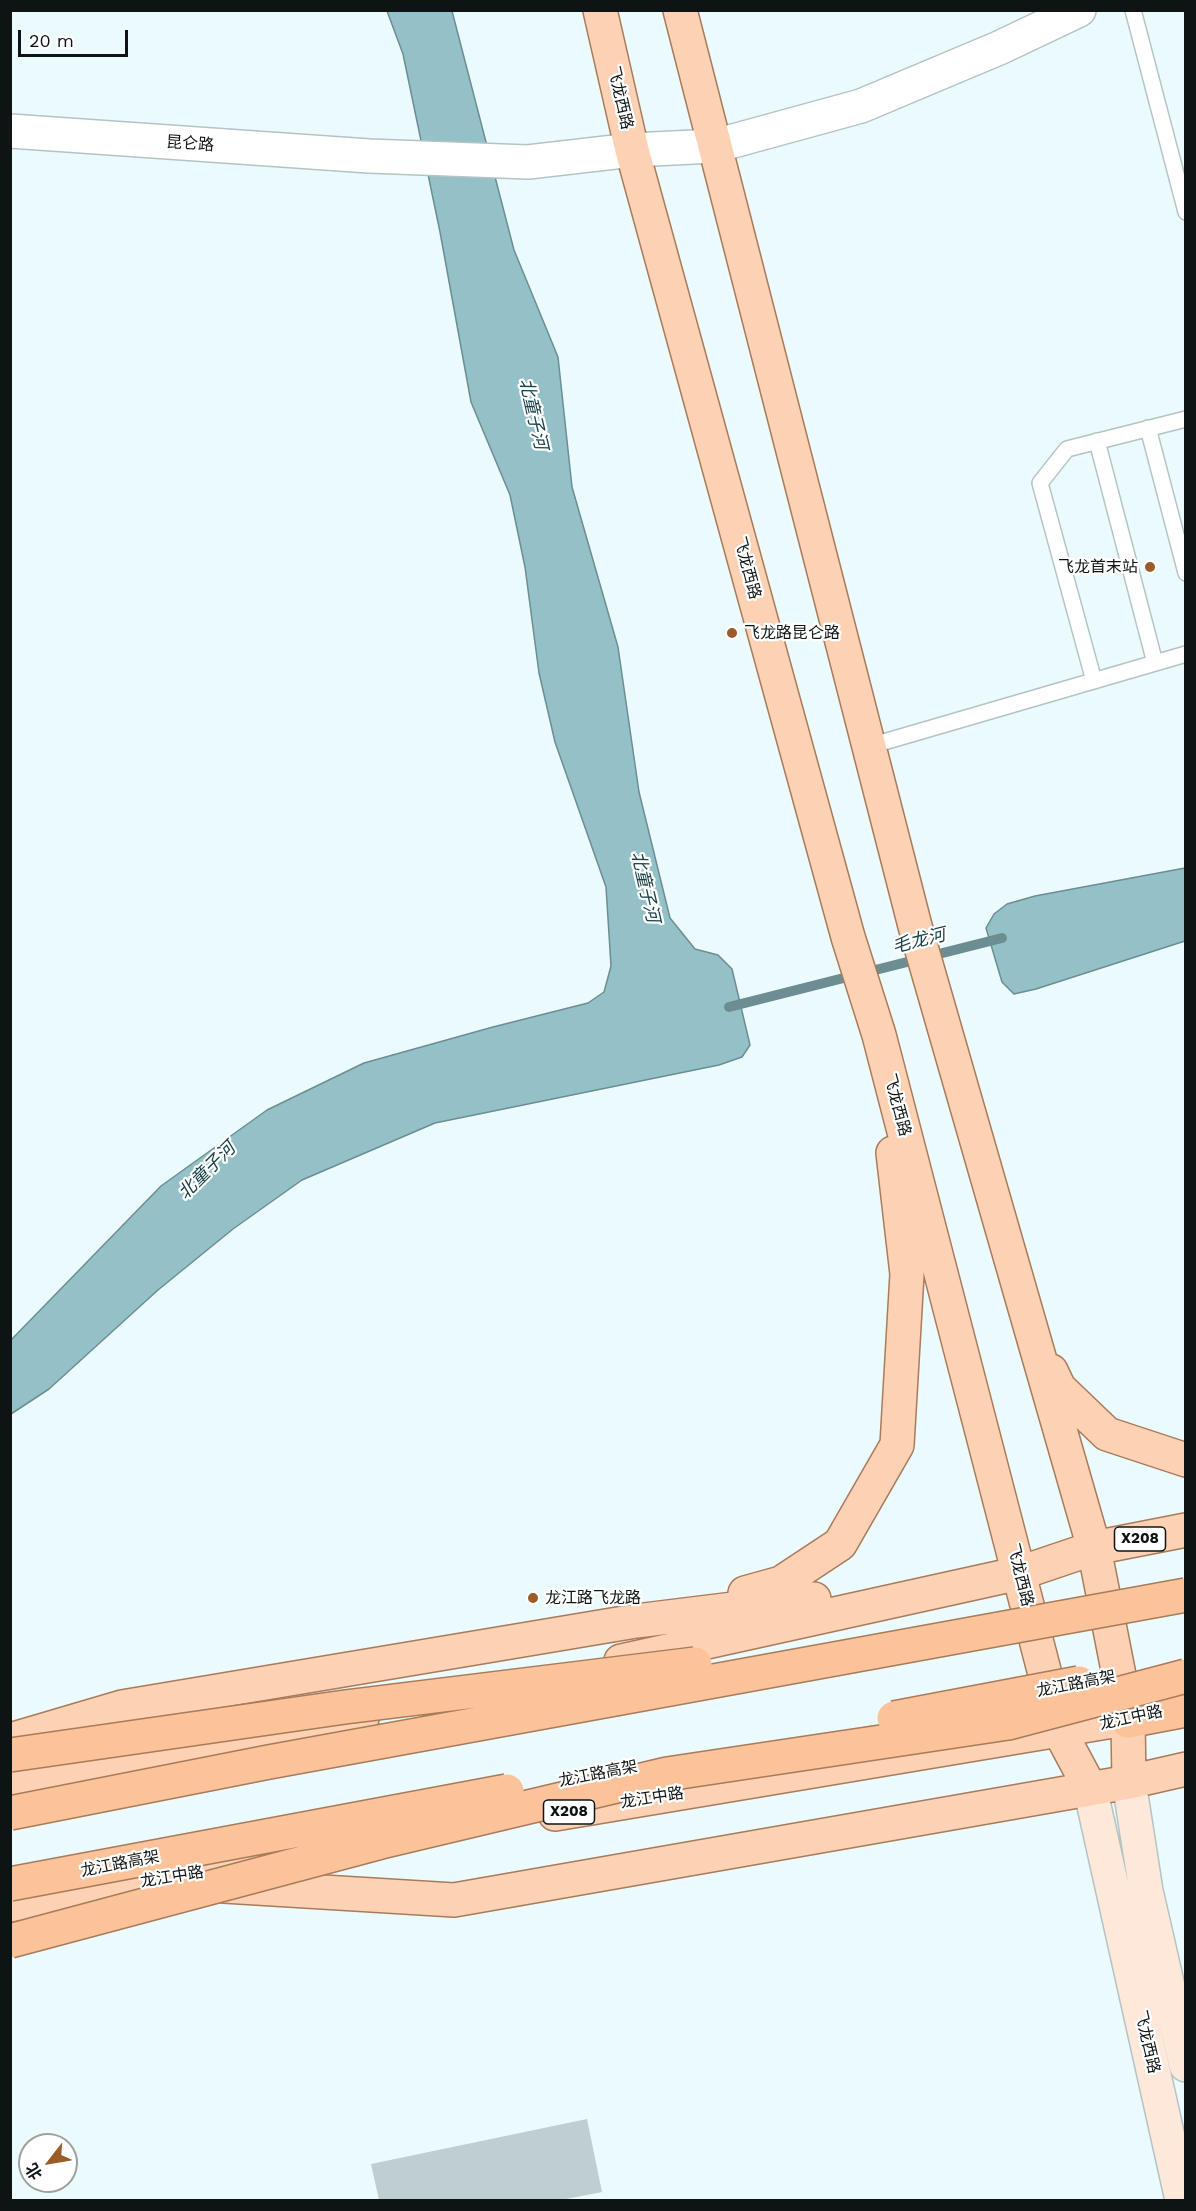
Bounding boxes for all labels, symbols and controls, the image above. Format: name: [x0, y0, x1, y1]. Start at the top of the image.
scale bar: [21, 18, 130, 56]
text: 20 m: [29, 30, 74, 51]
street label: 飞龙西路: [603, 65, 637, 131]
street label: 昆仑路: [165, 133, 215, 155]
water label: 北童子河: [514, 376, 552, 452]
street label: 飞龙西路: [729, 535, 765, 601]
place label: 飞龙首末站: [1058, 557, 1138, 577]
marker: 飞龙首末站: [1143, 560, 1157, 574]
place label: 飞龙路昆仑路: [744, 623, 840, 643]
marker: 飞龙路昆仑路: [725, 626, 739, 640]
water label: 北童子河: [626, 849, 664, 925]
water label: 毛龙河: [890, 924, 948, 958]
street label: 飞龙西路: [879, 1072, 915, 1138]
water label: 北童子河: [174, 1138, 240, 1204]
road number: X208: [1114, 1527, 1166, 1551]
street label: 飞龙西路: [1003, 1542, 1037, 1608]
place label: 龙江路飞龙路: [545, 1588, 641, 1608]
marker: 龙江路飞龙路: [526, 1591, 540, 1605]
street label: 龙江路高架: [1035, 1667, 1117, 1701]
street label: 龙江中路: [1098, 1702, 1164, 1734]
street label: 龙江路高架: [557, 1757, 639, 1791]
street label: 龙江中路: [619, 1784, 685, 1812]
road number: X208: [544, 1800, 594, 1824]
street label: 龙江路高架: [79, 1847, 161, 1881]
street label: 龙江中路: [139, 1863, 205, 1891]
street label: 飞龙西路: [1130, 2009, 1164, 2075]
north arrow: [18, 2133, 78, 2193]
text: 北: [22, 2160, 46, 2183]

